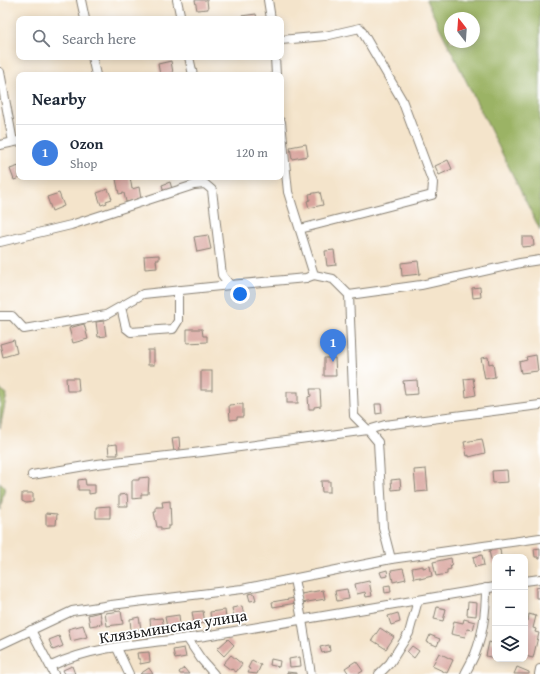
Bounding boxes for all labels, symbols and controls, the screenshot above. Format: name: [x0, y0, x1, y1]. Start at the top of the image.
north arrow: [444, 12, 480, 48]
search box: [16, 16, 284, 60]
icon: search: [30, 27, 52, 49]
text: Search here: [62, 28, 136, 49]
text: Nearby: [32, 86, 86, 111]
text: Ozon: [70, 133, 103, 154]
text: 1: [42, 143, 48, 162]
text: 120 m: [236, 143, 268, 162]
text: Shop: [70, 154, 97, 173]
your location: [230, 284, 250, 304]
pin: 1: [320, 329, 346, 362]
map controls: [492, 554, 528, 662]
button: +: [492, 554, 528, 590]
button: −: [492, 590, 528, 626]
street label: Клязьминская улица: [97, 602, 249, 650]
button: layers: [492, 626, 528, 662]

